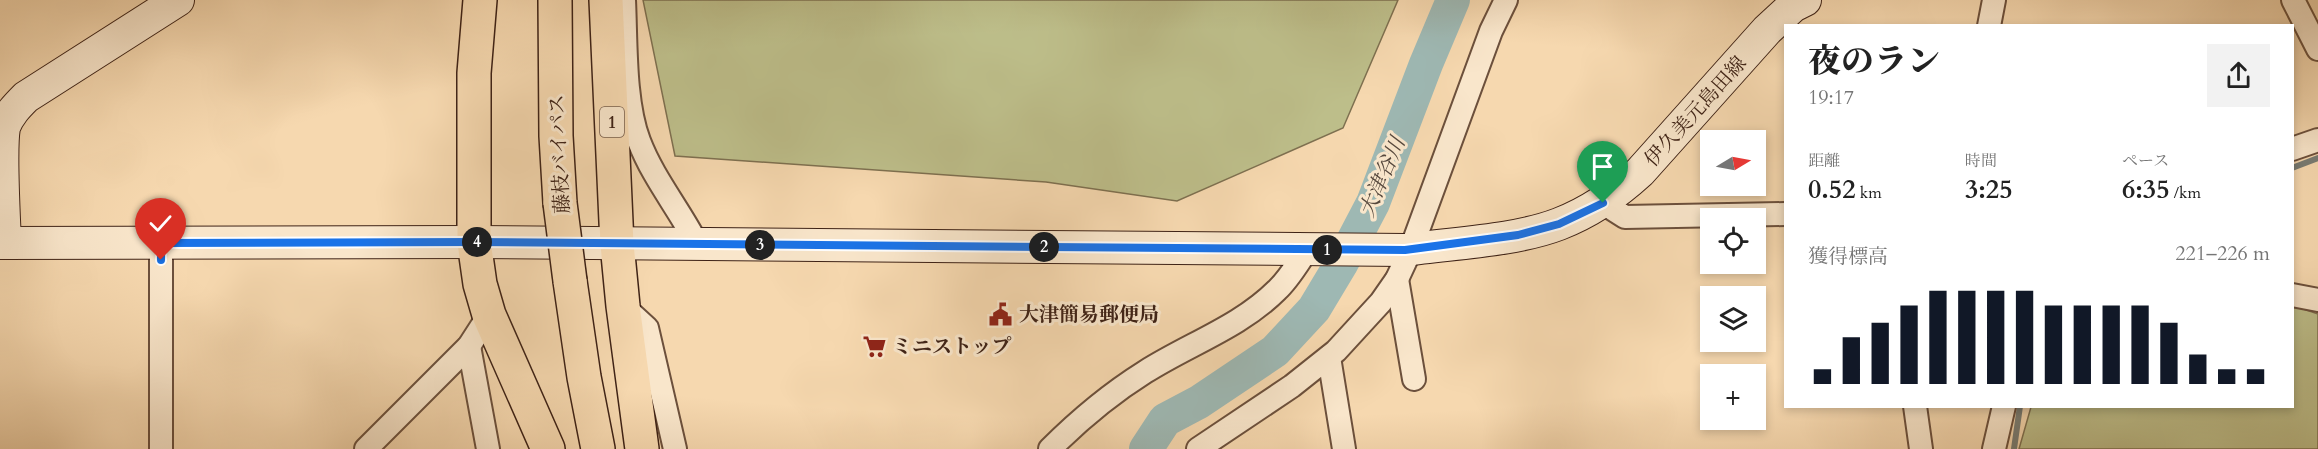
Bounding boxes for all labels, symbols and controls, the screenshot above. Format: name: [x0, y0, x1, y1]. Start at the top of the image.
text: 夜のラン: [1808, 39, 1940, 84]
button: share: [2207, 44, 2270, 107]
street label: 伊久美元島田線: [1638, 50, 1752, 172]
text: 19:17: [1808, 84, 1854, 111]
street label: 藤枝バイパス: [543, 94, 576, 214]
road number: 1: [600, 107, 624, 137]
north arrow: [1700, 130, 1766, 196]
map controls: [1700, 130, 1766, 430]
water label: 大津谷川: [1353, 131, 1413, 222]
pin: [1577, 141, 1628, 203]
icon: arrive: [1586, 150, 1619, 183]
text: 距離: [1808, 150, 1840, 172]
text: 時間: [1965, 150, 1997, 172]
text: ペース: [2122, 150, 2169, 172]
text: 0.52: [1808, 172, 1856, 207]
text: 3:25: [1965, 172, 2013, 207]
text: 6:35: [2122, 172, 2170, 207]
text: km: [1856, 182, 1882, 204]
text: /km: [2170, 182, 2201, 204]
pin: [135, 198, 186, 260]
icon: check: [144, 207, 177, 240]
button: locate: [1700, 208, 1766, 274]
pin: 4: [462, 227, 492, 257]
pin: 3: [745, 230, 775, 260]
text: 4: [473, 231, 481, 253]
pin: 2: [1029, 232, 1059, 262]
text: 3: [756, 234, 764, 256]
pin: 1: [1312, 235, 1342, 265]
text: 2: [1040, 236, 1048, 258]
text: 1: [1323, 239, 1331, 261]
text: 221–226 m: [2175, 240, 2270, 267]
text: 獲得標高: [1808, 243, 1888, 270]
button: layers: [1700, 286, 1766, 352]
public building icon: 大津簡易郵便局: [988, 301, 1014, 327]
place label: 大津簡易郵便局: [1019, 301, 1159, 328]
supermarket icon: ミニストップ: [861, 333, 887, 359]
place label: ミニストップ: [892, 333, 1011, 360]
button: +: [1700, 364, 1766, 430]

